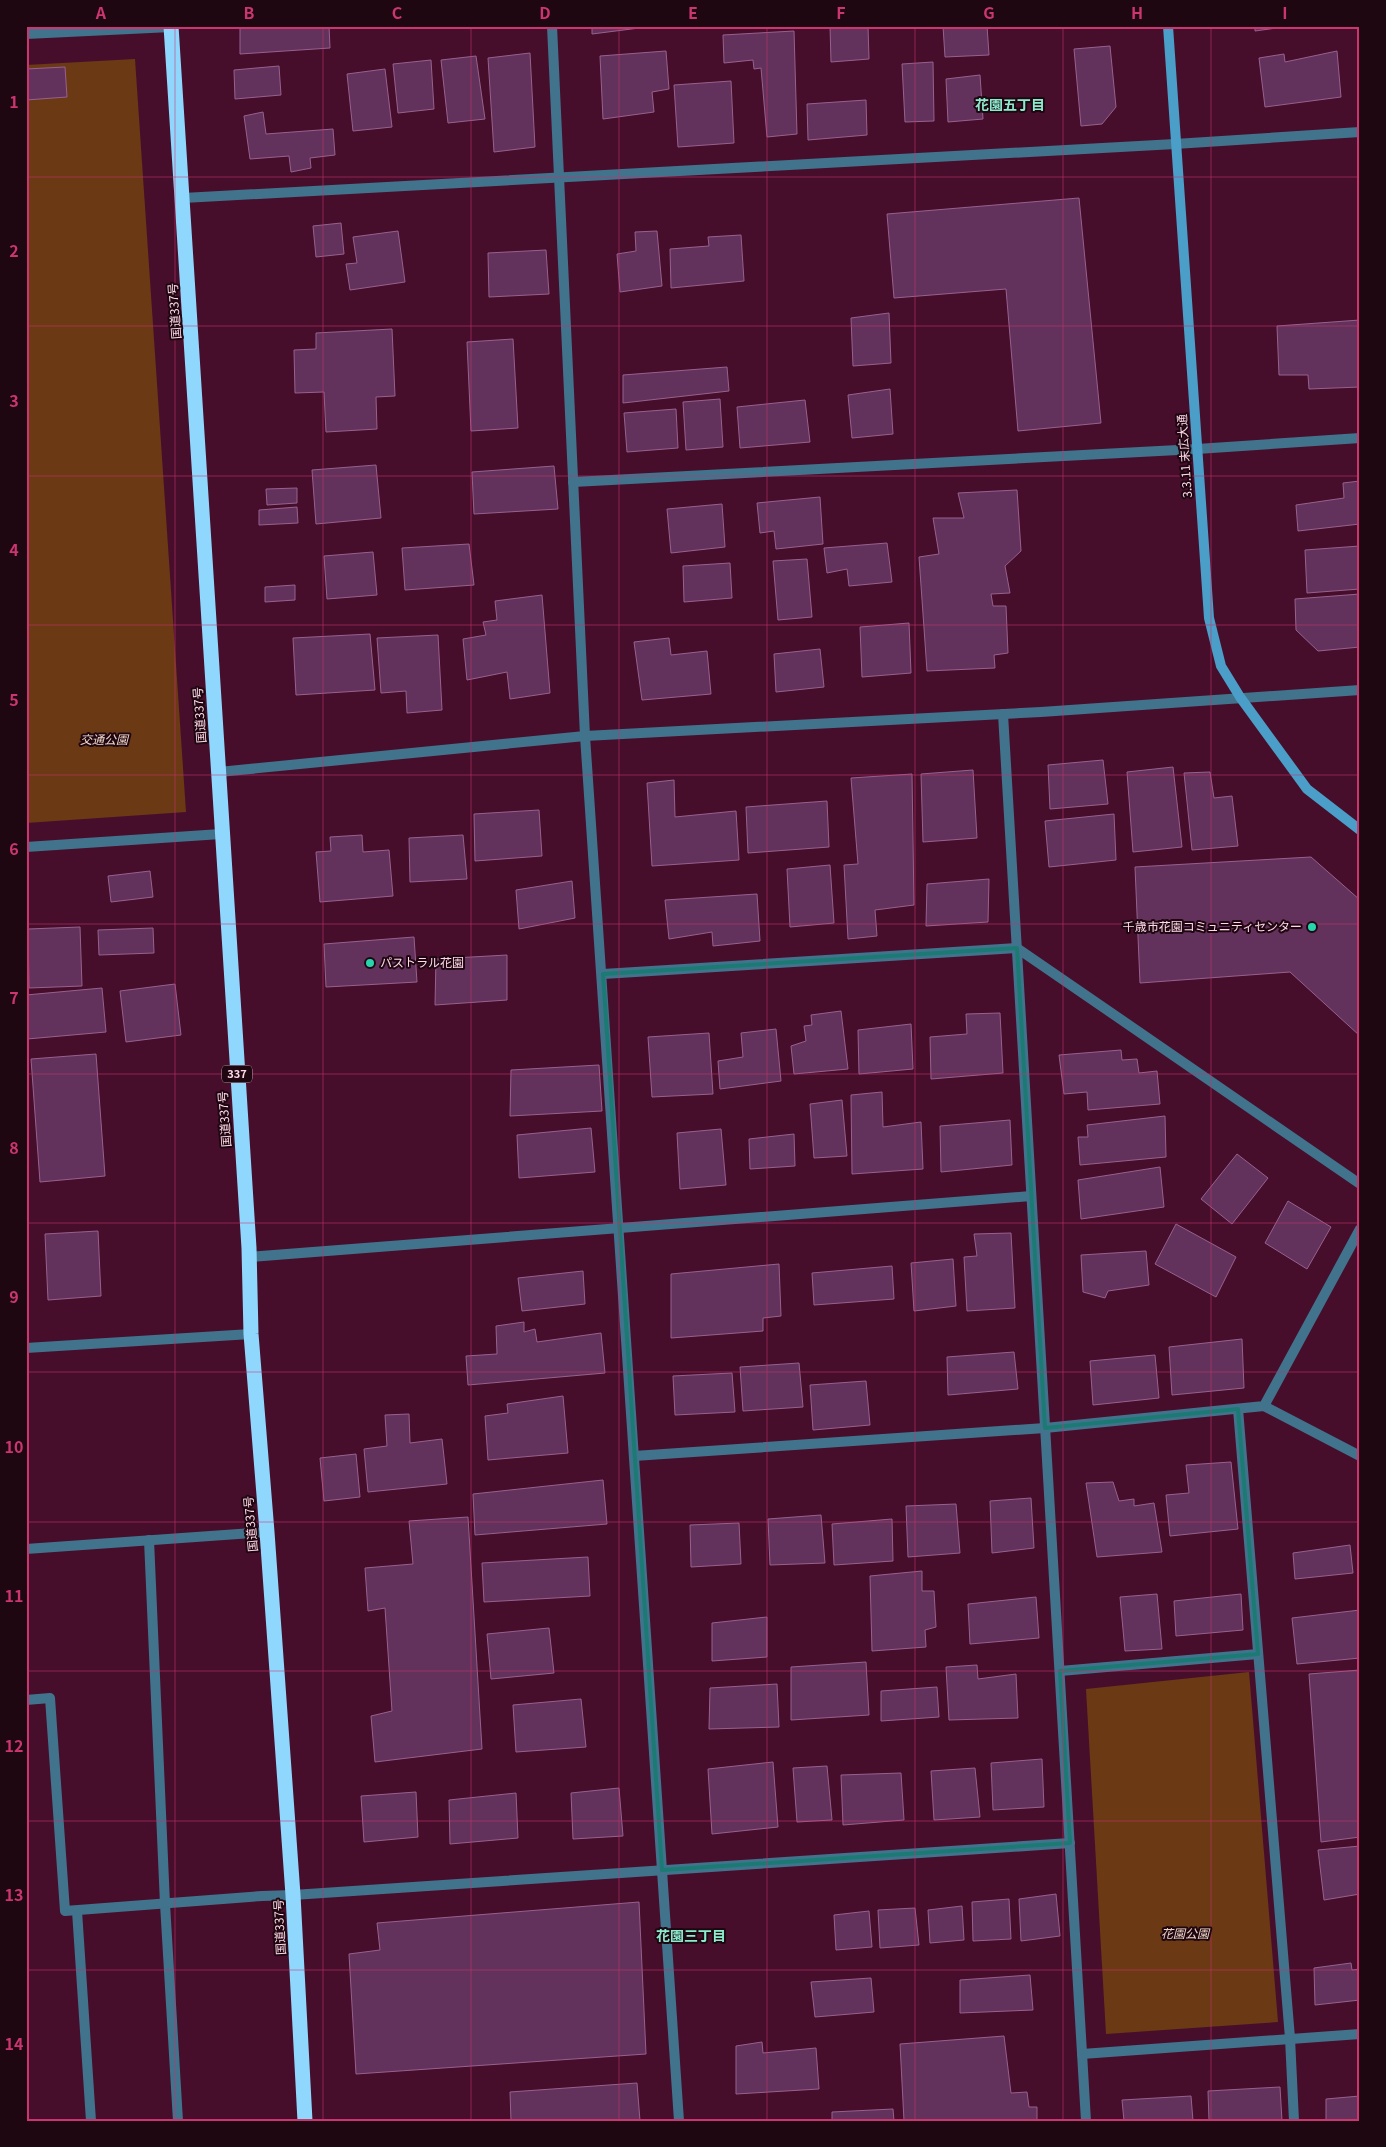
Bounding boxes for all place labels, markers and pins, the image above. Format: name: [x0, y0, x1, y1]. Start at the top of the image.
place label: 千歳市花園コミュニティセンター: [1123, 917, 1302, 934]
marker: 千歳市花園コミュニティセンター: [1306, 921, 1318, 933]
place label: パストラル花園: [380, 953, 464, 970]
marker: パストラル花園: [364, 957, 376, 969]

